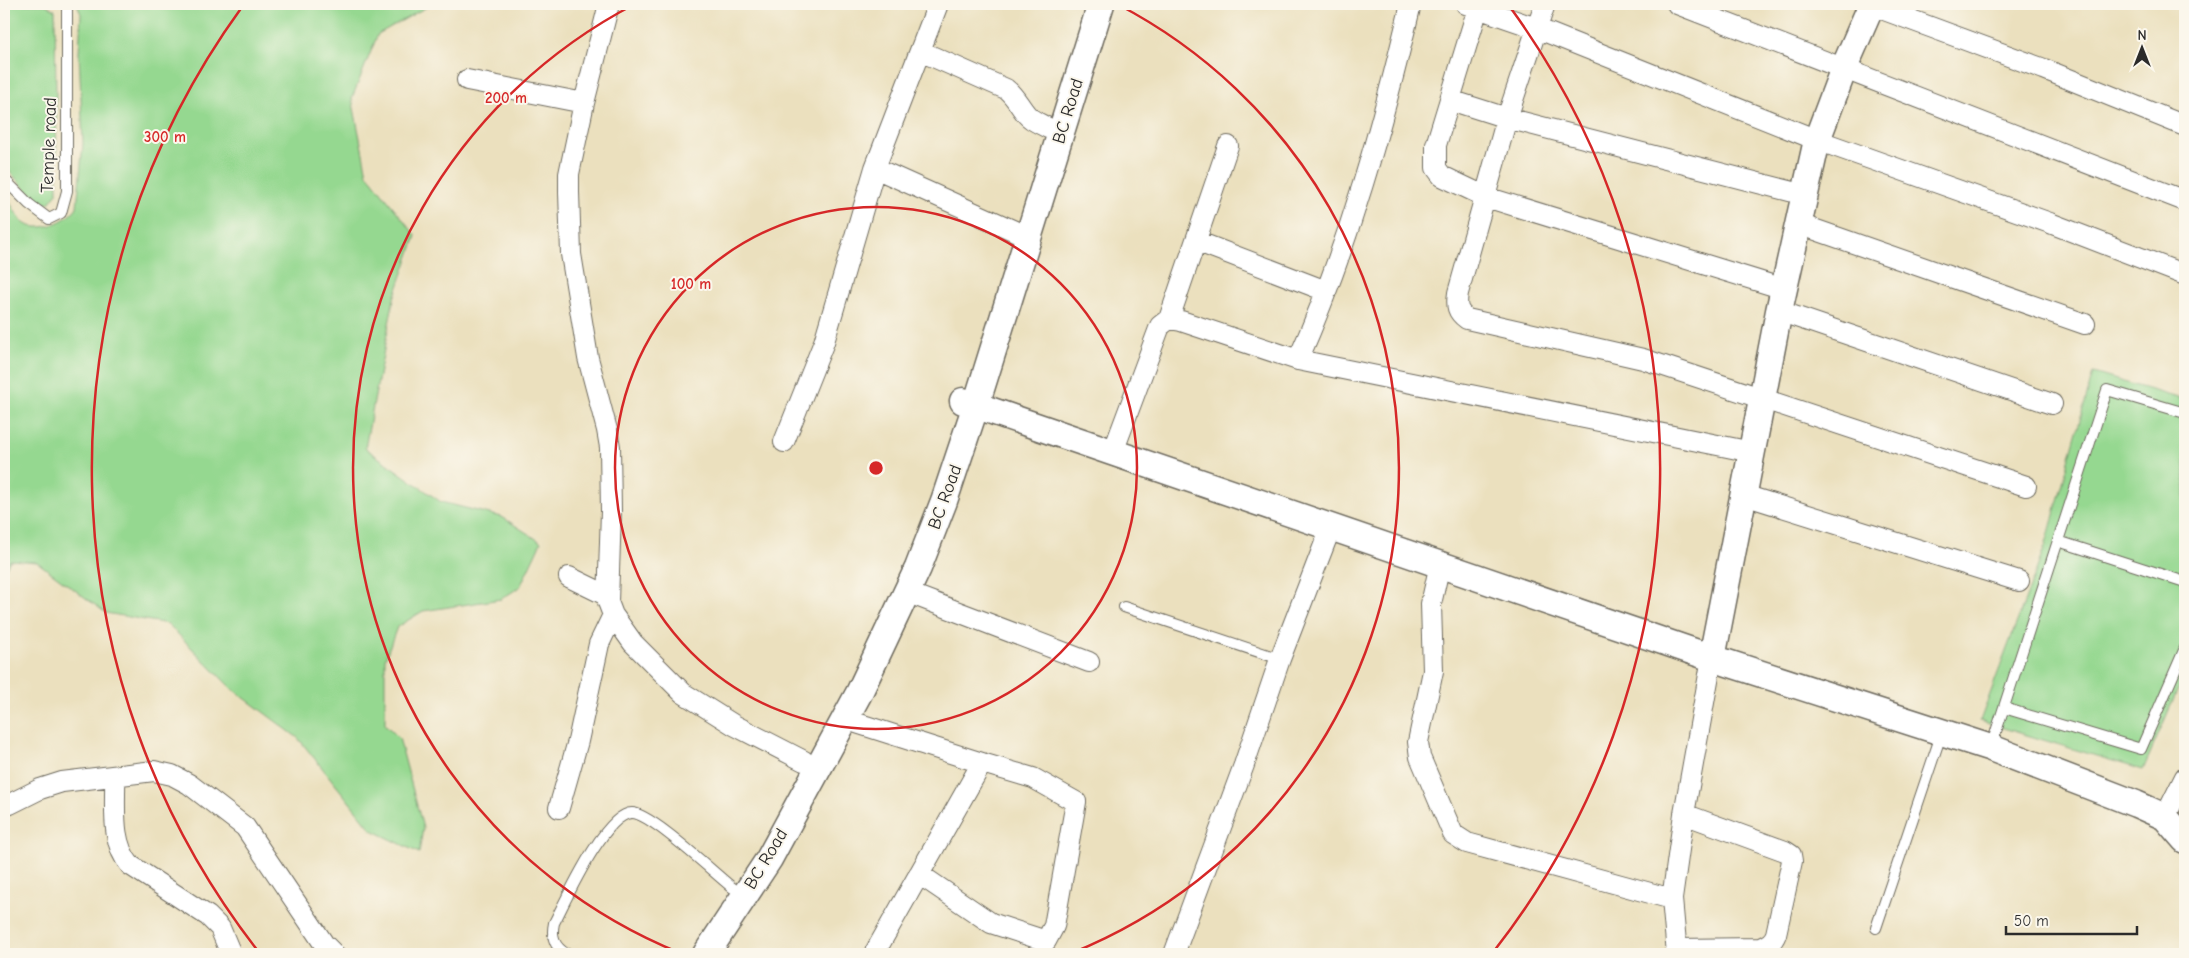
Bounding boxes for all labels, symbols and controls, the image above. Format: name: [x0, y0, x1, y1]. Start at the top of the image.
north arrow: [2116, 22, 2166, 72]
text: N: [2137, 27, 2147, 44]
street label: BC Road: [1048, 76, 1088, 146]
text: 200 m: [485, 89, 527, 107]
street label: Temple road: [37, 97, 61, 193]
text: 300 m: [144, 128, 186, 146]
text: 100 m: [671, 275, 711, 293]
centre of rings: [867, 459, 885, 477]
street label: BC Road: [924, 462, 966, 532]
street label: BC Road: [740, 825, 792, 893]
scale bar: [2006, 903, 2138, 935]
text: 50 m: [2014, 912, 2049, 930]

